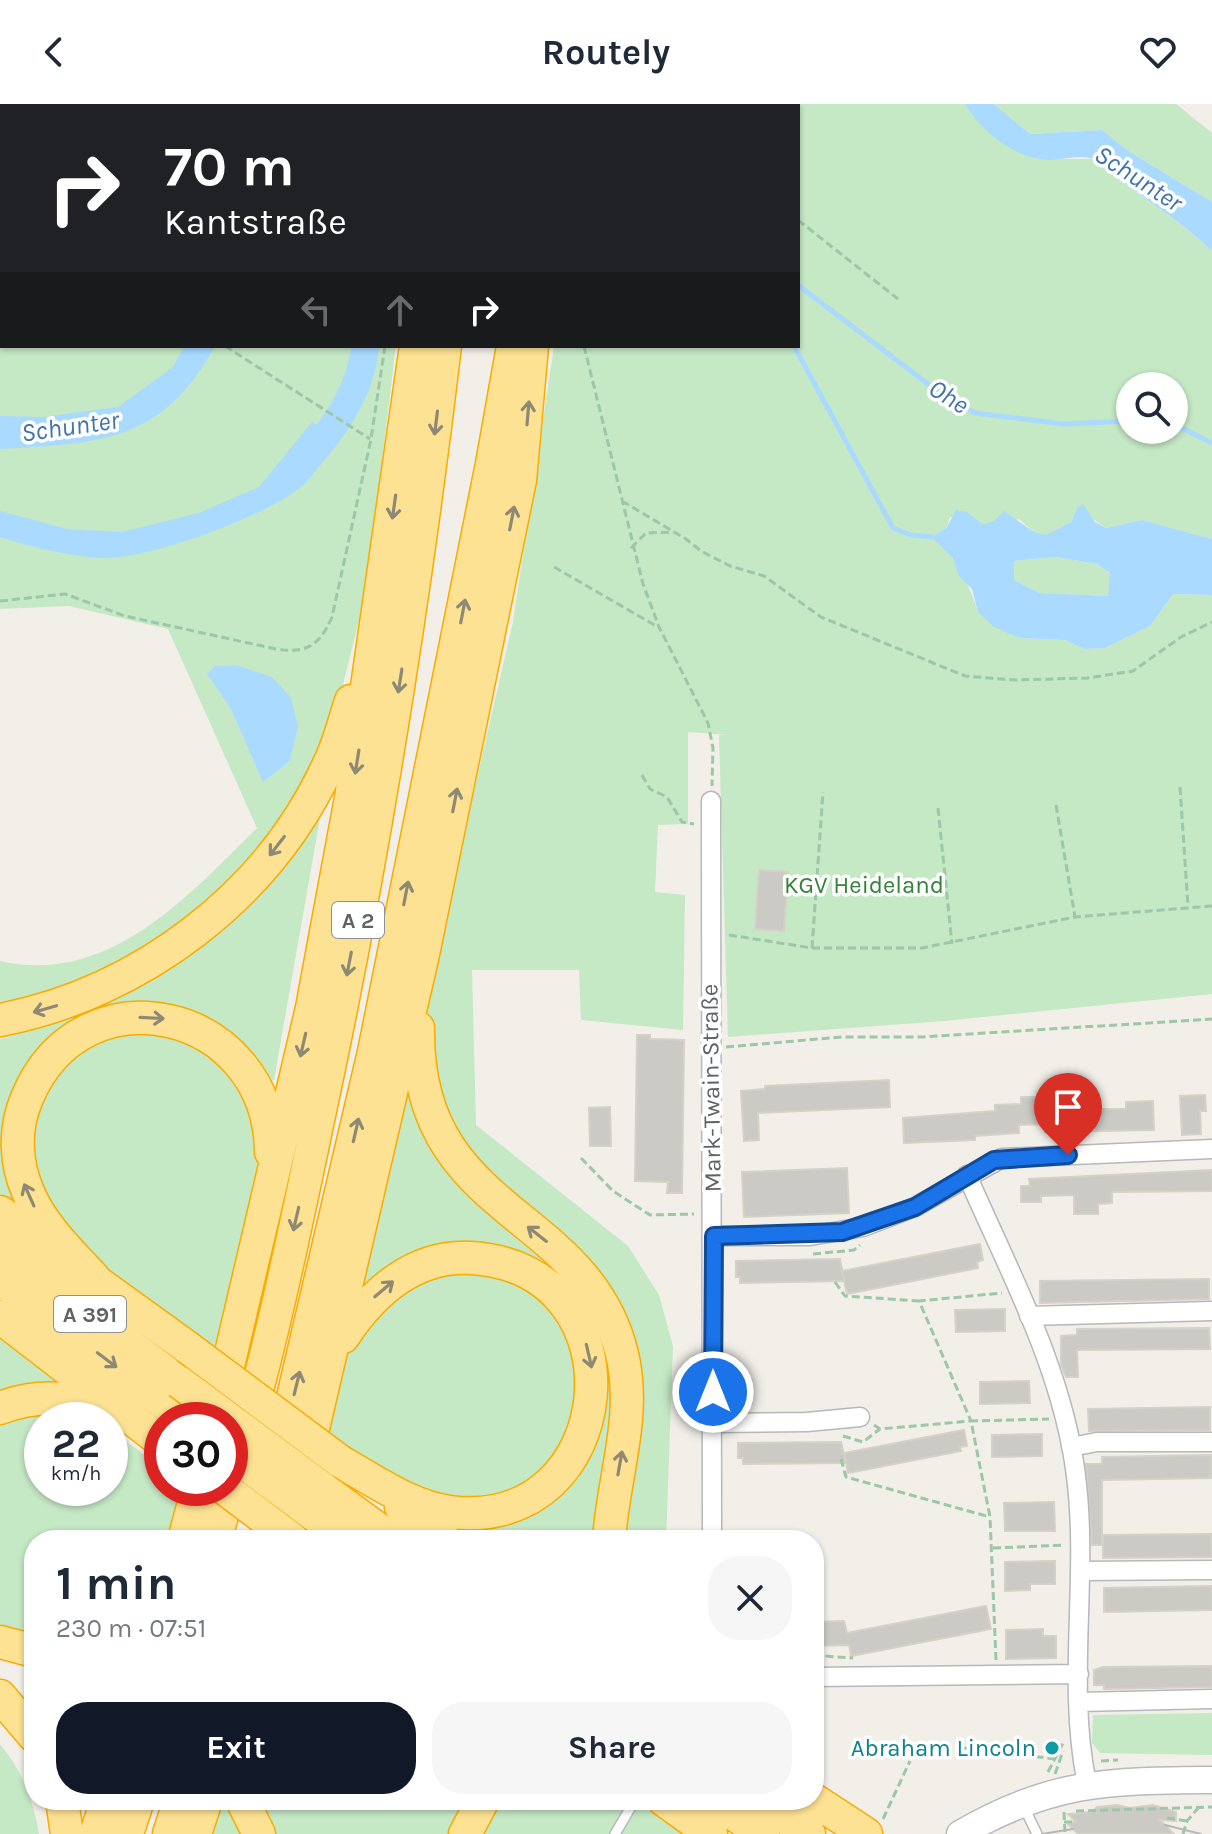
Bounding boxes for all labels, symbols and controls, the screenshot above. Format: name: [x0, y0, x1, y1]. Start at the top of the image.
icon: back: [32, 30, 76, 74]
icon: heart: [1136, 30, 1180, 74]
text: Routely: [542, 31, 670, 73]
text: 70 m: [164, 134, 295, 199]
icon: right: [32, 136, 136, 240]
water label: Schunter: [1089, 139, 1189, 219]
text: Kantstraße: [164, 201, 347, 243]
icon: left: [294, 288, 338, 332]
icon: ahead: [378, 288, 422, 332]
icon: right: [462, 288, 506, 332]
water label: Ohe: [923, 372, 974, 421]
map controls: [1116, 372, 1188, 444]
button: search: [1116, 372, 1188, 444]
one-way arrow: [520, 400, 535, 427]
water label: Schunter: [19, 404, 122, 449]
one-way arrow: [428, 410, 443, 436]
one-way arrow: [386, 493, 401, 519]
one-way arrow: [505, 506, 520, 531]
one-way arrow: [456, 598, 471, 624]
one-way arrow: [391, 668, 406, 693]
one-way arrow: [349, 749, 364, 774]
one-way arrow: [448, 788, 463, 813]
one-way arrow: [268, 835, 285, 856]
park label: KGV Heideland: [784, 871, 944, 899]
one-way arrow: [399, 881, 414, 906]
road number: A 2: [332, 902, 384, 938]
one-way arrow: [341, 951, 356, 977]
street label: Mark-Twain-Straße: [695, 983, 727, 1193]
one-way arrow: [33, 1002, 59, 1017]
one-way arrow: [138, 1011, 165, 1026]
one-way arrow: [295, 1032, 310, 1057]
pin: [1034, 1073, 1102, 1155]
icon: arrive: [1046, 1085, 1090, 1129]
one-way arrow: [349, 1118, 364, 1143]
one-way arrow: [21, 1183, 36, 1208]
one-way arrow: [288, 1206, 303, 1231]
one-way arrow: [527, 1225, 548, 1243]
one-way arrow: [373, 1280, 394, 1298]
road number: A 391: [54, 1296, 126, 1332]
one-way arrow: [582, 1342, 597, 1368]
position arrow: [671, 1350, 755, 1434]
one-way arrow: [96, 1352, 118, 1369]
one-way arrow: [291, 1371, 306, 1397]
speed limit sign: 30: [144, 1402, 248, 1506]
text: 22: [52, 1420, 100, 1467]
one-way arrow: [613, 1451, 628, 1476]
text: km/h: [51, 1462, 101, 1485]
text: 1 min: [56, 1555, 176, 1611]
button: close: [708, 1556, 792, 1640]
text: 230 m · 07:51: [56, 1613, 206, 1644]
button: Exit: [56, 1702, 416, 1794]
button: Share: [432, 1702, 792, 1794]
place label: Abraham Lincoln: [851, 1734, 1036, 1762]
marker: Abraham Lincoln: [1043, 1739, 1061, 1757]

